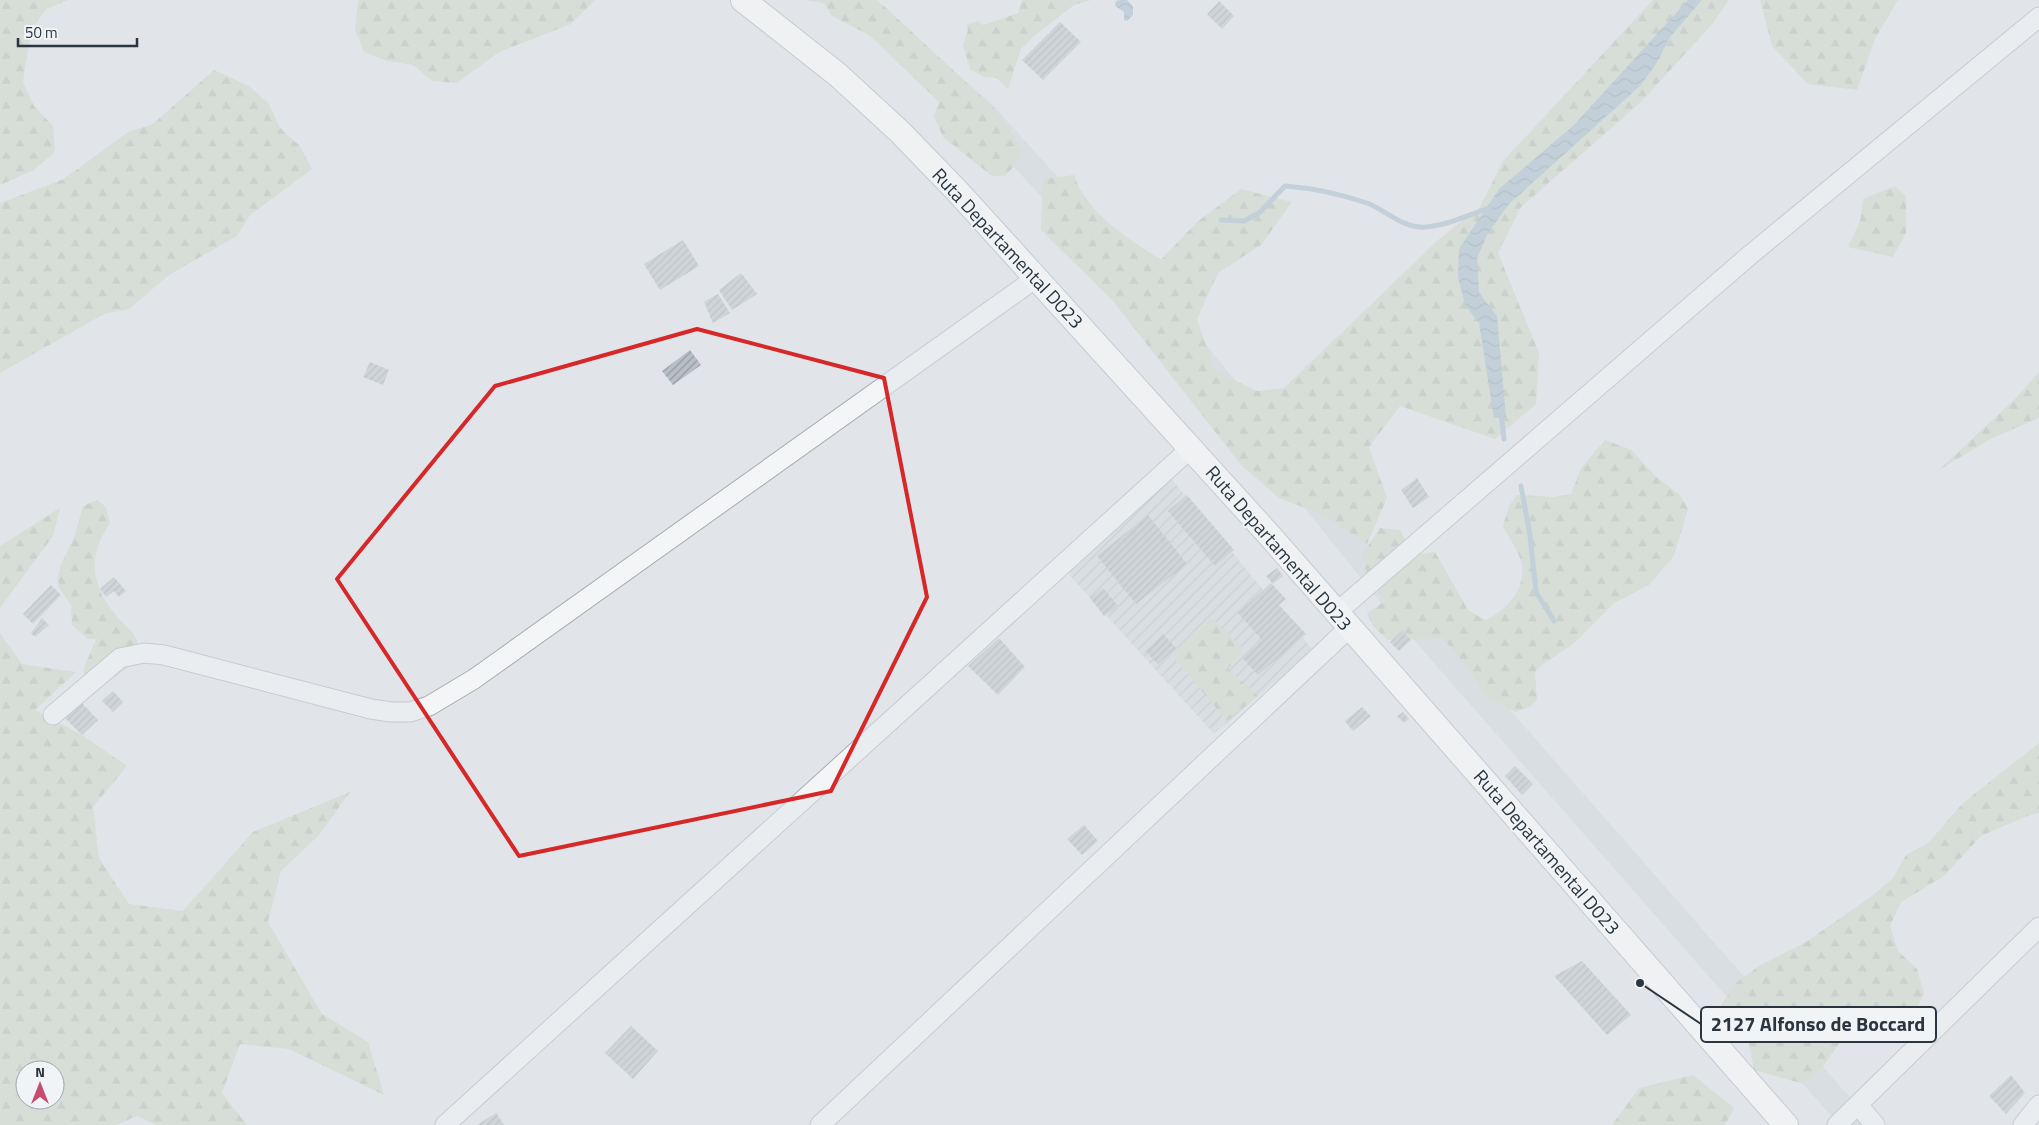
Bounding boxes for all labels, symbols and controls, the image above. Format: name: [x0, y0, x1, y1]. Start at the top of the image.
scale bar: [18, 15, 136, 47]
text: 50 m: [25, 21, 58, 44]
street label: Ruta Departamental D023: [926, 161, 1091, 335]
street label: Ruta Departamental D023: [1199, 459, 1359, 637]
street label: Ruta Departamental D023: [1467, 763, 1627, 941]
callout: 2127 Alfonso de Boccard: [1701, 1007, 1936, 1042]
text: 2127 Alfonso de Boccard: [1711, 1008, 1925, 1039]
north arrow: [15, 1060, 65, 1110]
text: N: [35, 1061, 45, 1082]

